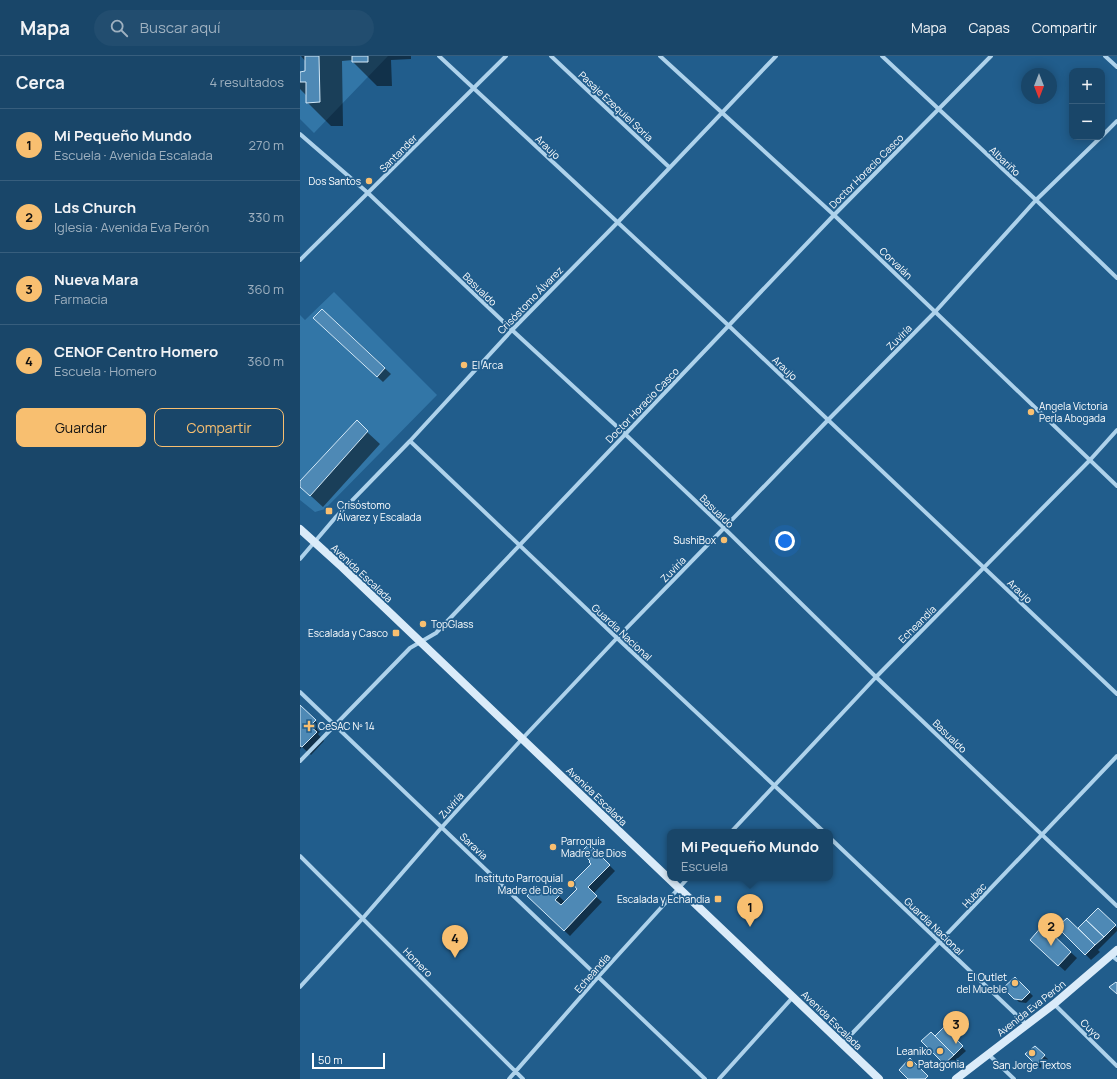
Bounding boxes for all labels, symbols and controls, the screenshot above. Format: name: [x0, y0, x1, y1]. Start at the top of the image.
search box: [94, 10, 374, 46]
text: Mapa: [20, 15, 70, 41]
icon: search: [108, 17, 130, 39]
text: Buscar aquí: [140, 17, 220, 38]
text: Mapa: [911, 18, 947, 37]
text: Capas: [969, 18, 1010, 37]
text: Compartir: [1032, 18, 1097, 37]
street label: Pasaje Ezequiel Soria: [576, 68, 656, 144]
north arrow: [1021, 68, 1057, 104]
map controls: [1069, 68, 1105, 140]
button: +: [1069, 68, 1105, 104]
text: Cerca: [16, 71, 65, 94]
text: 4 resultados: [209, 73, 284, 91]
button: −: [1069, 104, 1105, 140]
text: Mi Pequeño Mundo: [54, 125, 192, 146]
street label: Santander: [376, 131, 420, 175]
street label: Doctor Horacio Casco: [826, 131, 906, 211]
street label: Araujo: [532, 132, 564, 162]
text: 1: [26, 136, 32, 154]
text: 270 m: [249, 136, 284, 154]
street label: Albariño: [986, 143, 1024, 179]
text: Escuela · Avenida Escalada: [54, 146, 213, 164]
place label: Dos Santos: [309, 174, 361, 188]
marker: Dos Santos: [364, 176, 374, 186]
text: Lds Church: [54, 197, 136, 218]
text: 2: [25, 208, 33, 226]
text: 330 m: [248, 208, 284, 226]
text: Iglesia · Avenida Eva Perón: [54, 218, 209, 236]
street label: Corvalán: [876, 244, 916, 282]
street label: Crisóstomo Álvarez: [494, 263, 566, 337]
text: Nueva Mara: [54, 269, 138, 290]
street label: Basualdo: [460, 269, 500, 309]
text: 3: [25, 280, 33, 298]
text: 360 m: [247, 280, 284, 298]
text: Farmacia: [54, 290, 108, 308]
street label: Zuviría: [883, 321, 915, 353]
text: CENOF Centro Homero: [54, 341, 218, 362]
text: 4: [25, 352, 33, 370]
text: 360 m: [247, 352, 284, 370]
street label: Araujo: [769, 353, 801, 383]
place label: El Arca: [472, 358, 503, 372]
marker: El Arca: [459, 360, 469, 370]
text: Escuela · Homero: [54, 362, 157, 380]
street label: Doctor Horacio Casco: [602, 364, 682, 446]
place label: Angela Victoria Perla Abogada: [1039, 399, 1108, 425]
marker: Angela Victoria Perla Abogada: [1026, 407, 1036, 417]
button: Guardar: [16, 408, 146, 447]
button: Compartir: [154, 408, 284, 447]
street label: Basualdo: [697, 491, 737, 531]
place label: Crisóstomo Álvarez y Escalada: [337, 498, 421, 524]
marker: Crisóstomo Álvarez y Escalada: [324, 506, 334, 516]
your location: [775, 531, 795, 551]
place label: SushiBox: [673, 533, 717, 547]
marker: SushiBox: [719, 535, 729, 545]
street label: Avenida Escalada: [328, 541, 396, 605]
street label: Zuviría: [657, 553, 689, 585]
street label: Araujo: [1004, 576, 1036, 606]
street label: Guardia Nacional: [589, 600, 655, 664]
street label: Echeandía: [895, 602, 939, 646]
place label: TopGlass: [431, 617, 473, 631]
marker: TopGlass: [418, 619, 428, 629]
place label: Escalada y Casco: [308, 626, 388, 640]
marker: Escalada y Casco: [391, 628, 401, 638]
street label: Basualdo: [930, 716, 970, 756]
place label: CeSAC Nº 14: [318, 719, 375, 733]
marker: CeSAC Nº 14: [303, 720, 315, 732]
street label: Avenida Escalada: [563, 763, 631, 829]
street label: Zuviría: [435, 789, 467, 821]
street label: Saravia: [457, 829, 491, 863]
popup: [667, 829, 833, 881]
place label: Parroquia Madre de Dios: [561, 834, 626, 860]
text: Mi Pequeño Mundo: [681, 836, 819, 857]
marker: Parroquia Madre de Dios: [548, 842, 558, 852]
text: Escuela: [681, 857, 728, 875]
place label: Instituto Parroquial Madre de Dios: [475, 871, 563, 897]
marker: Instituto Parroquial Madre de Dios: [566, 879, 576, 889]
street label: Hubac: [959, 879, 990, 911]
place label: Escalada y Echandia: [617, 892, 710, 906]
marker: Escalada y Echandia: [713, 894, 723, 904]
pin: 1: [737, 894, 763, 927]
street label: Guardia Nacional: [901, 894, 967, 958]
pin: 2: [1038, 913, 1064, 946]
pin: 4: [442, 925, 468, 958]
street label: Homero: [400, 944, 436, 980]
street label: Echeandía: [571, 950, 613, 996]
place label: El Outlet del Mueble: [957, 970, 1007, 996]
street label: Avenida Eva Perón: [994, 977, 1068, 1039]
marker: El Outlet del Mueble: [1010, 978, 1020, 988]
street label: Avenida Escalada: [798, 987, 866, 1053]
pin: 3: [943, 1011, 969, 1044]
street label: Cuyo: [1077, 1016, 1105, 1042]
place label: Leaniko: [897, 1044, 932, 1058]
marker: Leaniko: [935, 1046, 945, 1056]
marker: San Jorge Textos: [1027, 1048, 1037, 1058]
scale bar: [312, 1051, 385, 1070]
text: 50 m: [318, 1052, 343, 1067]
place label: Patagonia: [918, 1057, 965, 1071]
place label: San Jorge Textos: [993, 1058, 1071, 1072]
marker: Patagonia: [905, 1059, 915, 1069]

